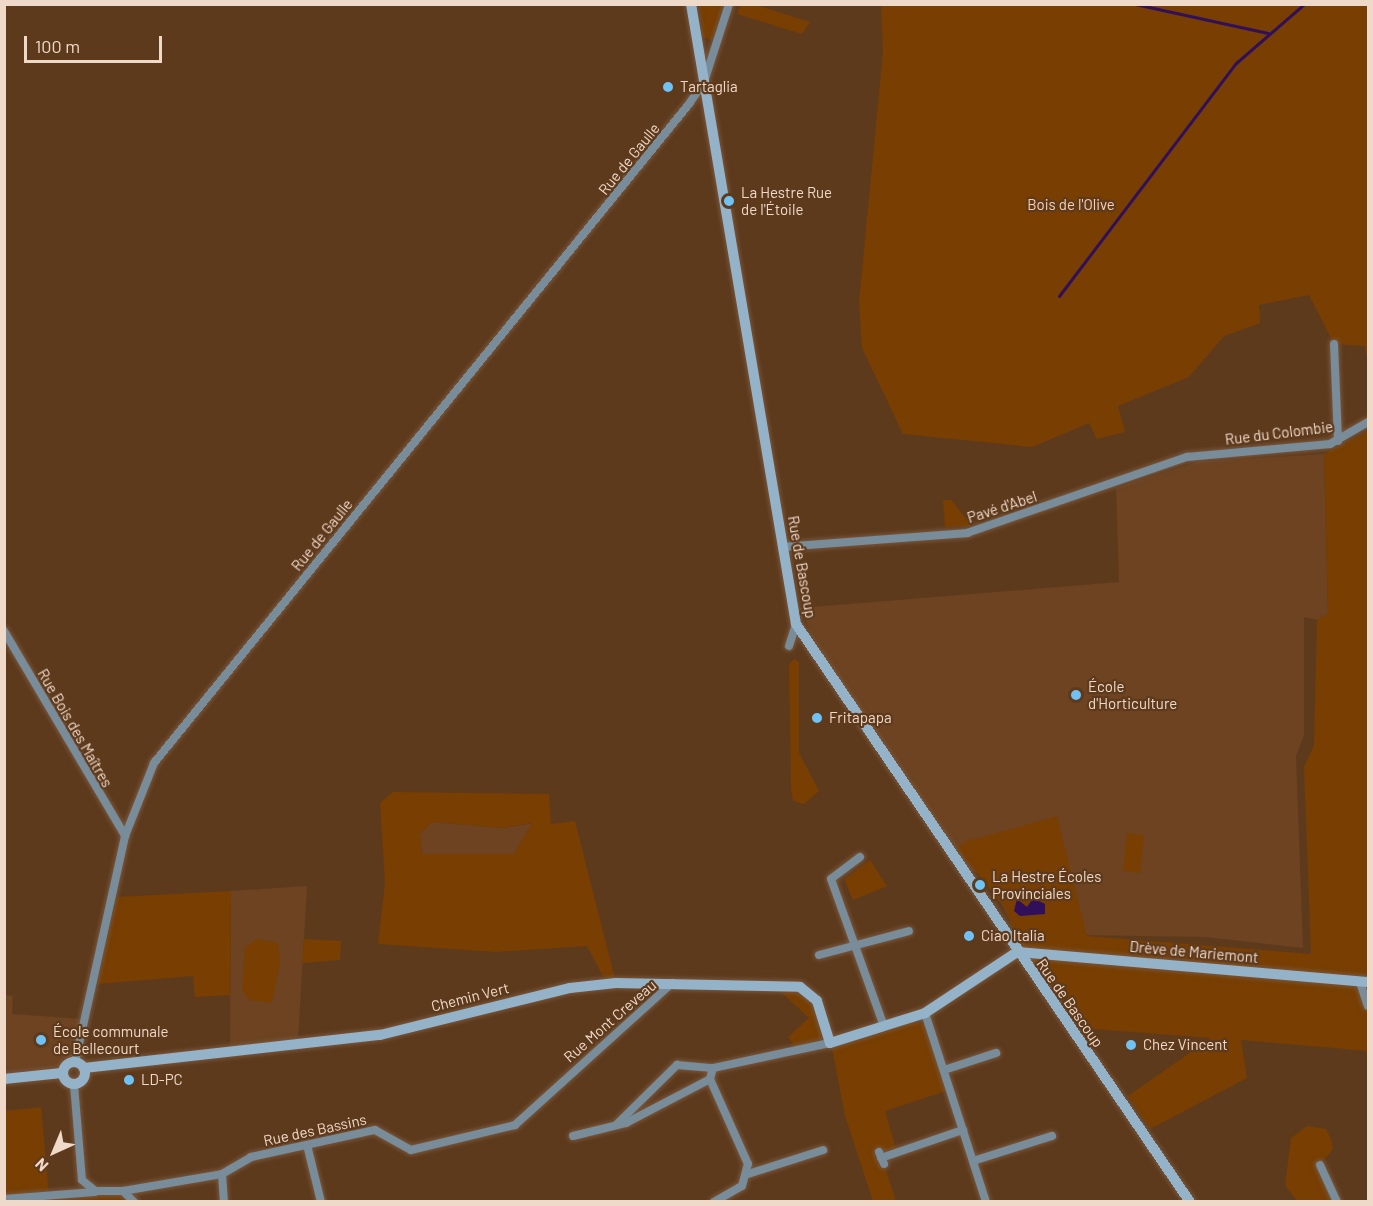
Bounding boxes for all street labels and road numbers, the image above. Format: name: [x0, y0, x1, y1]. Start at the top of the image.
street label: Rue de Gaulle: [595, 119, 663, 199]
street label: Rue du Colombie: [1224, 417, 1334, 449]
street label: Pavé d'Abel: [965, 487, 1039, 527]
street label: Rue de Gaulle: [288, 495, 356, 575]
street label: Rue de Bascoup: [784, 514, 820, 620]
street label: Rue Bois des Maîtres: [34, 666, 116, 790]
street label: Drève de Mariemont: [1129, 937, 1259, 967]
street label: Rue de Bascoup: [1033, 955, 1107, 1051]
street label: Rue Mont Creveau: [560, 976, 660, 1066]
street label: Chemin Vert: [429, 979, 511, 1015]
street label: Rue des Bassins: [262, 1110, 368, 1150]

